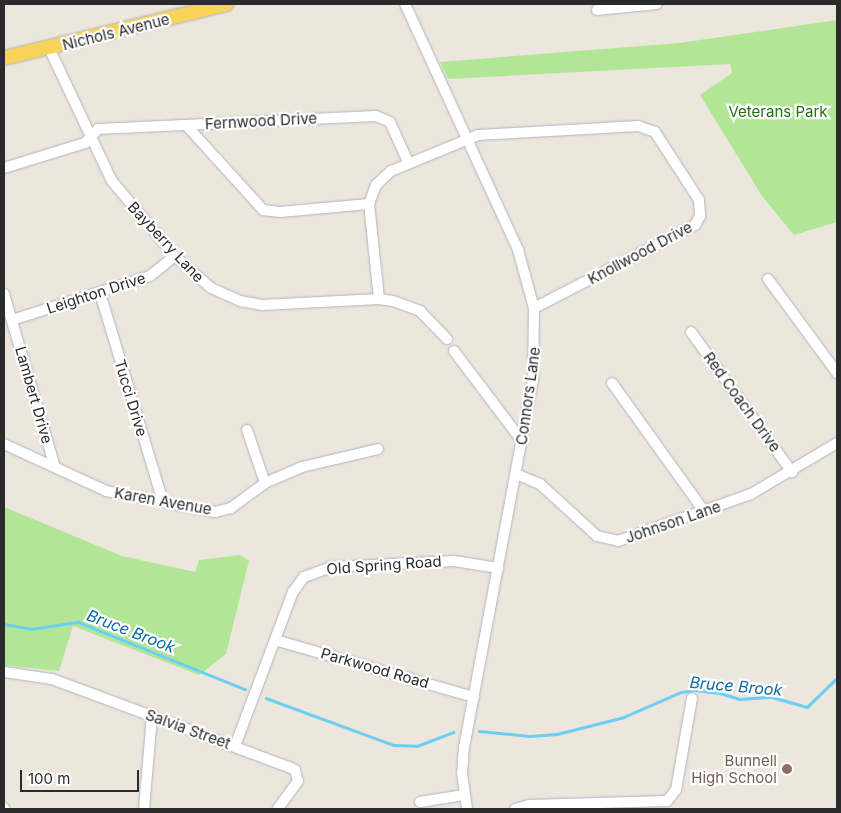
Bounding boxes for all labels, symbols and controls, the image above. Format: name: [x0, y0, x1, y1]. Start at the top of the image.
street label: Nichols Avenue: [61, 10, 171, 54]
park label: Veterans Park: [728, 103, 828, 121]
street label: Fernwood Drive: [204, 109, 318, 133]
street label: Bayberry Lane: [124, 198, 208, 286]
street label: Knollwood Drive: [585, 218, 695, 288]
street label: Leighton Drive: [44, 269, 148, 317]
street label: Lambert Drive: [12, 344, 56, 446]
street label: Connors Lane: [512, 346, 544, 446]
street label: Red Coach Drive: [700, 349, 784, 455]
street label: Tucci Drive: [111, 357, 151, 439]
street label: Karen Avenue: [113, 484, 213, 518]
street label: Johnson Lane: [623, 497, 723, 547]
street label: Old Spring Road: [326, 552, 442, 578]
water label: Bruce Brook: [84, 605, 178, 657]
street label: Parkwood Road: [319, 644, 431, 692]
water label: Bruce Brook: [689, 672, 783, 700]
street label: Salvia Street: [143, 705, 233, 753]
place label: Bunnell High School: [691, 751, 777, 786]
scale bar: [22, 760, 141, 792]
marker: Bunnell High School: [781, 763, 793, 775]
text: 100 m: [28, 769, 70, 788]

